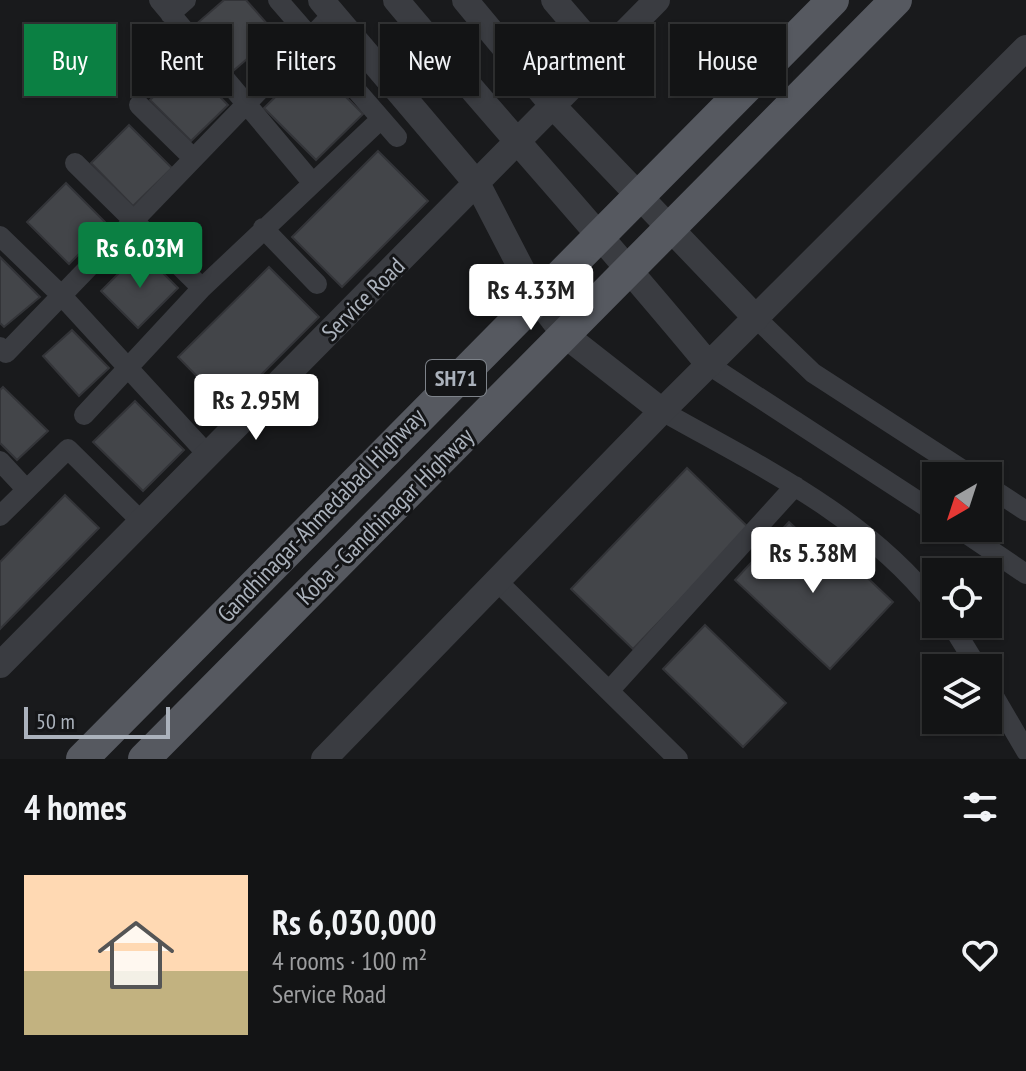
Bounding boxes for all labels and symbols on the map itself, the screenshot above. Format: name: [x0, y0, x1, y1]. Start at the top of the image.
pin: Rs 6.03M: [57, 222, 223, 290]
street label: Service Road: [315, 251, 411, 347]
pin: Rs 4.33M: [448, 264, 614, 332]
road number: SH71: [426, 360, 486, 396]
pin: Rs 2.95M: [173, 374, 339, 442]
street label: Gandhinagar-Ahmedabad Highway: [210, 401, 432, 629]
street label: Koba - Gandhinagar Highway: [290, 421, 480, 611]
north arrow: [922, 462, 1002, 542]
pin: Rs 5.38M: [730, 527, 896, 595]
scale bar: [24, 703, 170, 739]

